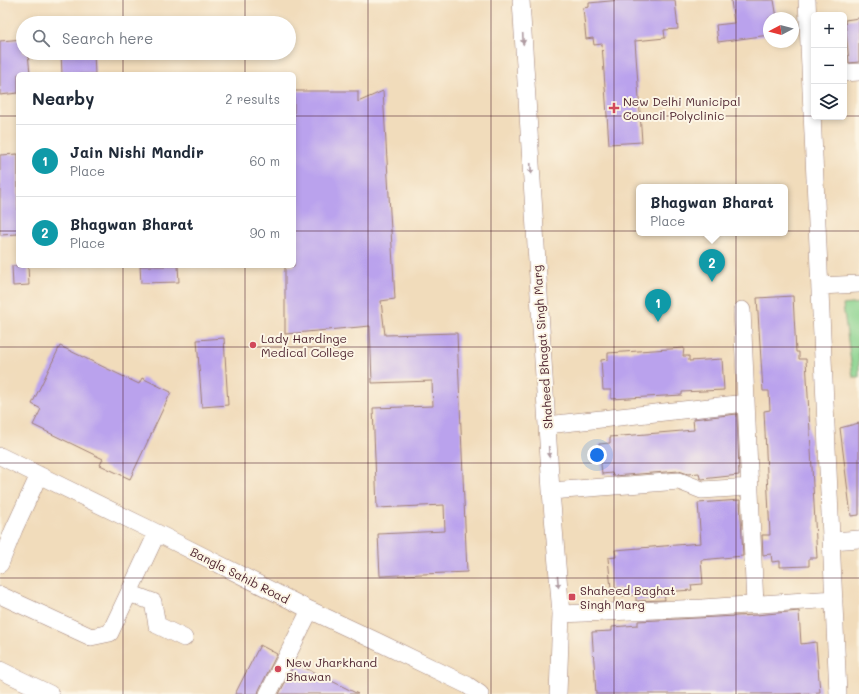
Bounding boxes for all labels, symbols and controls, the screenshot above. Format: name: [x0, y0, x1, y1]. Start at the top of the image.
north arrow: [763, 12, 799, 48]
map controls: [811, 12, 847, 120]
button: +: [811, 12, 847, 48]
search box: [16, 16, 296, 60]
icon: search: [30, 27, 52, 49]
text: Search here: [62, 28, 153, 48]
one-way arrow: [520, 33, 527, 45]
button: −: [811, 48, 847, 84]
button: layers: [811, 84, 847, 120]
text: Nearby: [32, 87, 94, 109]
text: 2 results: [225, 90, 280, 107]
place label: New Delhi Municipal Council Polyclinic: [623, 93, 740, 123]
marker: New Delhi Municipal Council Polyclinic: [608, 102, 620, 114]
text: Jain Nishi Mandir: [70, 142, 204, 162]
text: 1: [42, 152, 48, 169]
text: 60 m: [250, 152, 280, 169]
text: Place: [70, 162, 105, 179]
one-way arrow: [528, 163, 535, 175]
popup: [636, 184, 788, 236]
text: Bhagwan Bharat: [650, 192, 774, 212]
text: Place: [650, 212, 685, 229]
text: Bhagwan Bharat: [70, 214, 193, 234]
text: 2: [41, 224, 49, 241]
text: 90 m: [250, 224, 280, 241]
text: Place: [70, 234, 105, 251]
pin: 2: [699, 249, 725, 282]
street label: Shaheed Bhagat Singh Marg: [528, 265, 556, 429]
pin: 1: [645, 289, 671, 322]
place label: Lady Hardinge Medical College: [261, 330, 354, 360]
marker: Lady Hardinge Medical College: [248, 340, 258, 350]
your location: [587, 445, 607, 465]
one-way arrow: [545, 446, 552, 458]
street label: Bangla Sahib Road: [188, 543, 292, 607]
one-way arrow: [555, 576, 562, 588]
place label: Shaheed Baghat Singh Marg: [580, 582, 676, 612]
marker: Shaheed Baghat Singh Marg: [567, 592, 577, 602]
place label: New Jharkhand Bhawan: [286, 654, 378, 684]
marker: New Jharkhand Bhawan: [273, 664, 283, 674]

